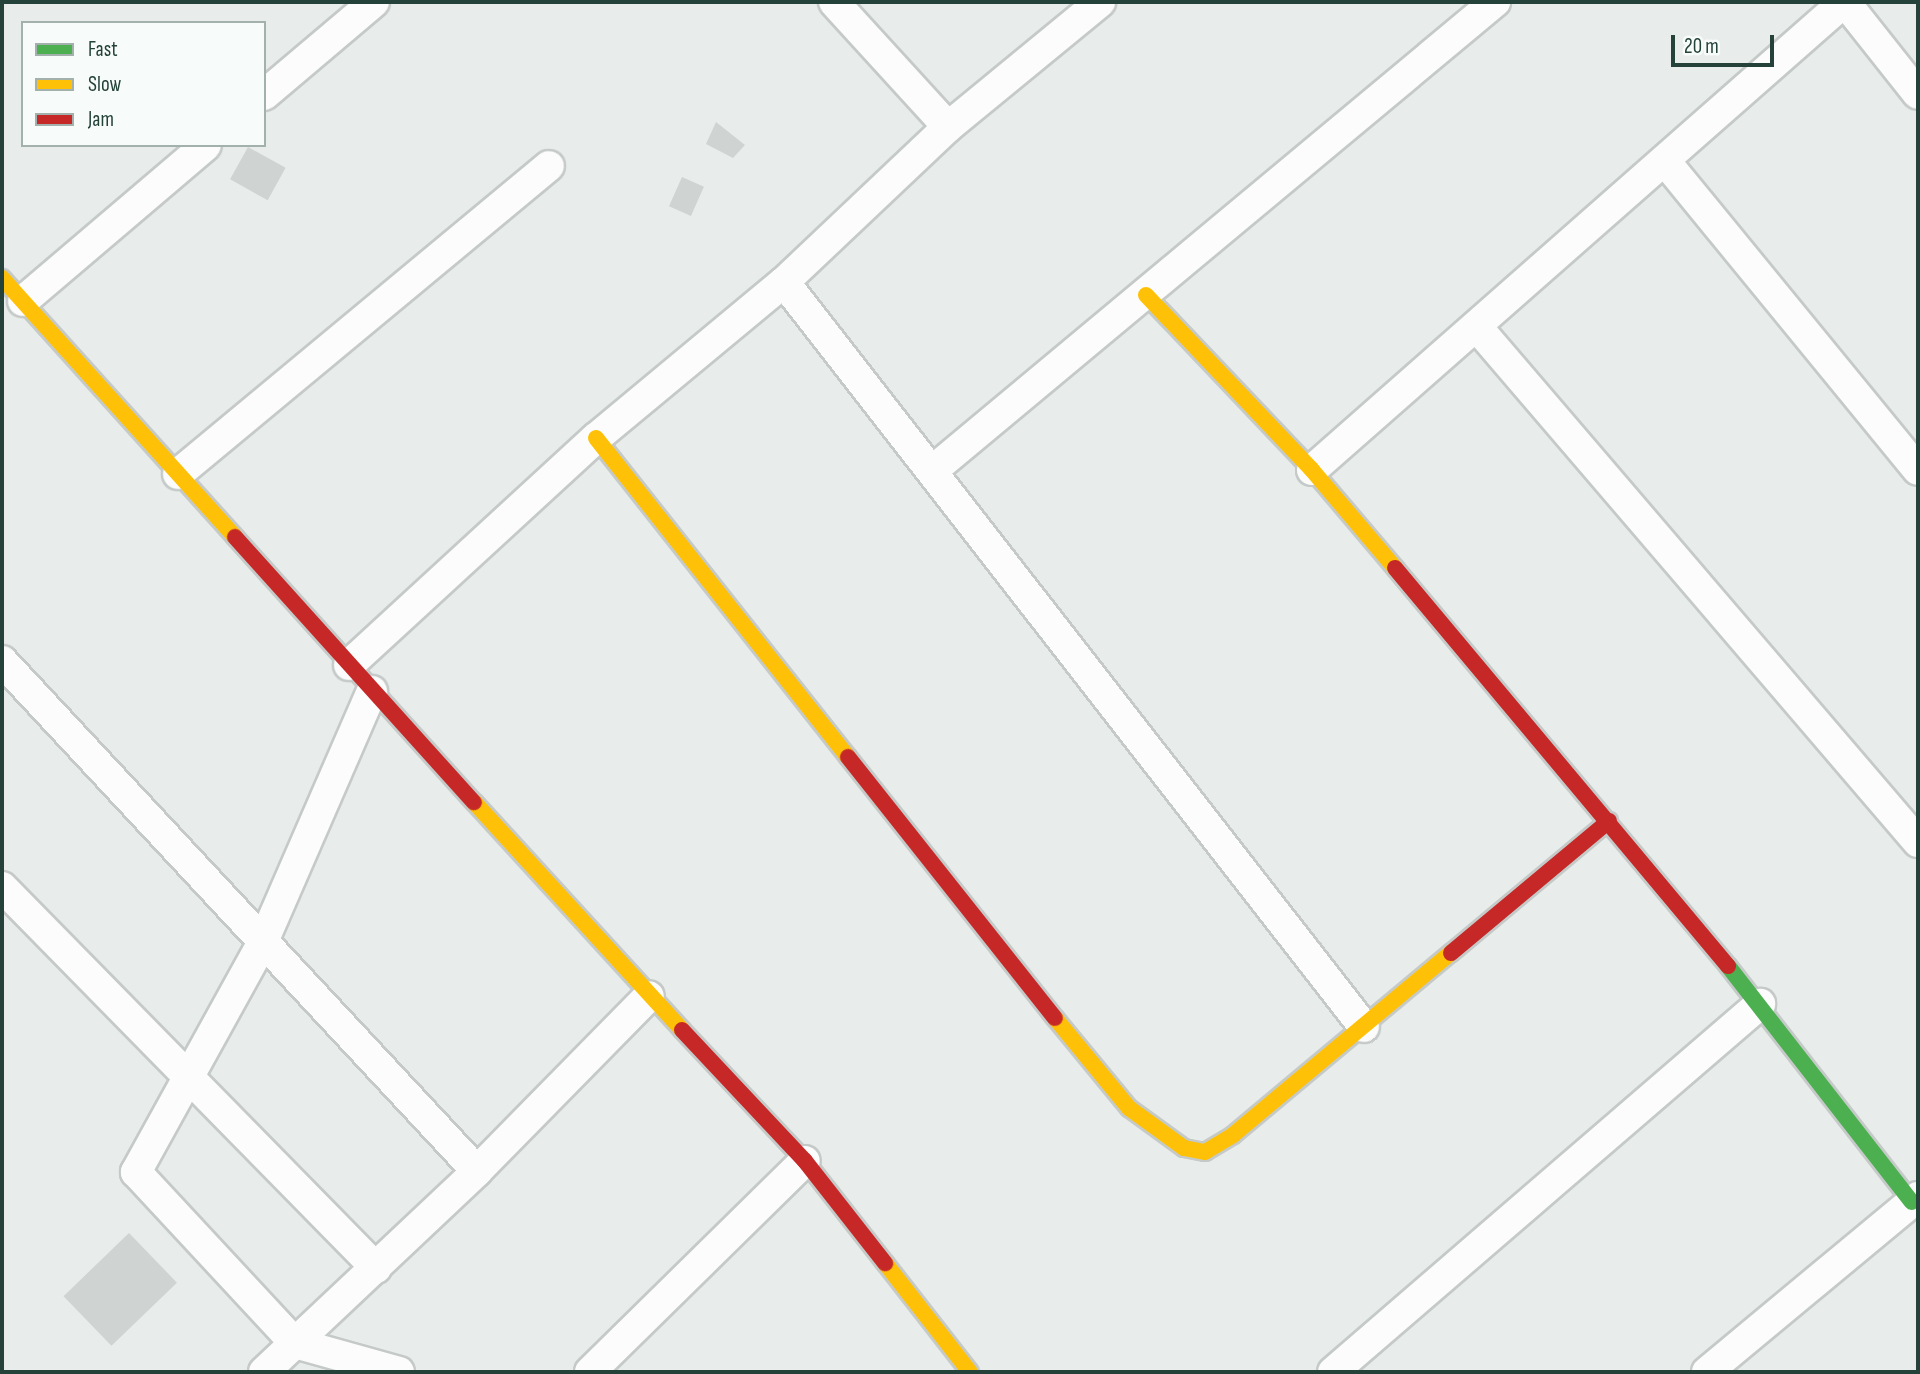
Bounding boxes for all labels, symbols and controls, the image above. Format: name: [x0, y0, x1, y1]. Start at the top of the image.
legend: [21, 21, 266, 147]
scale bar: [1675, 21, 1778, 65]
text: 20 m: [1684, 34, 1719, 59]
text: Fast: [88, 37, 118, 62]
text: Slow: [88, 72, 121, 97]
text: Jam: [88, 107, 114, 132]

